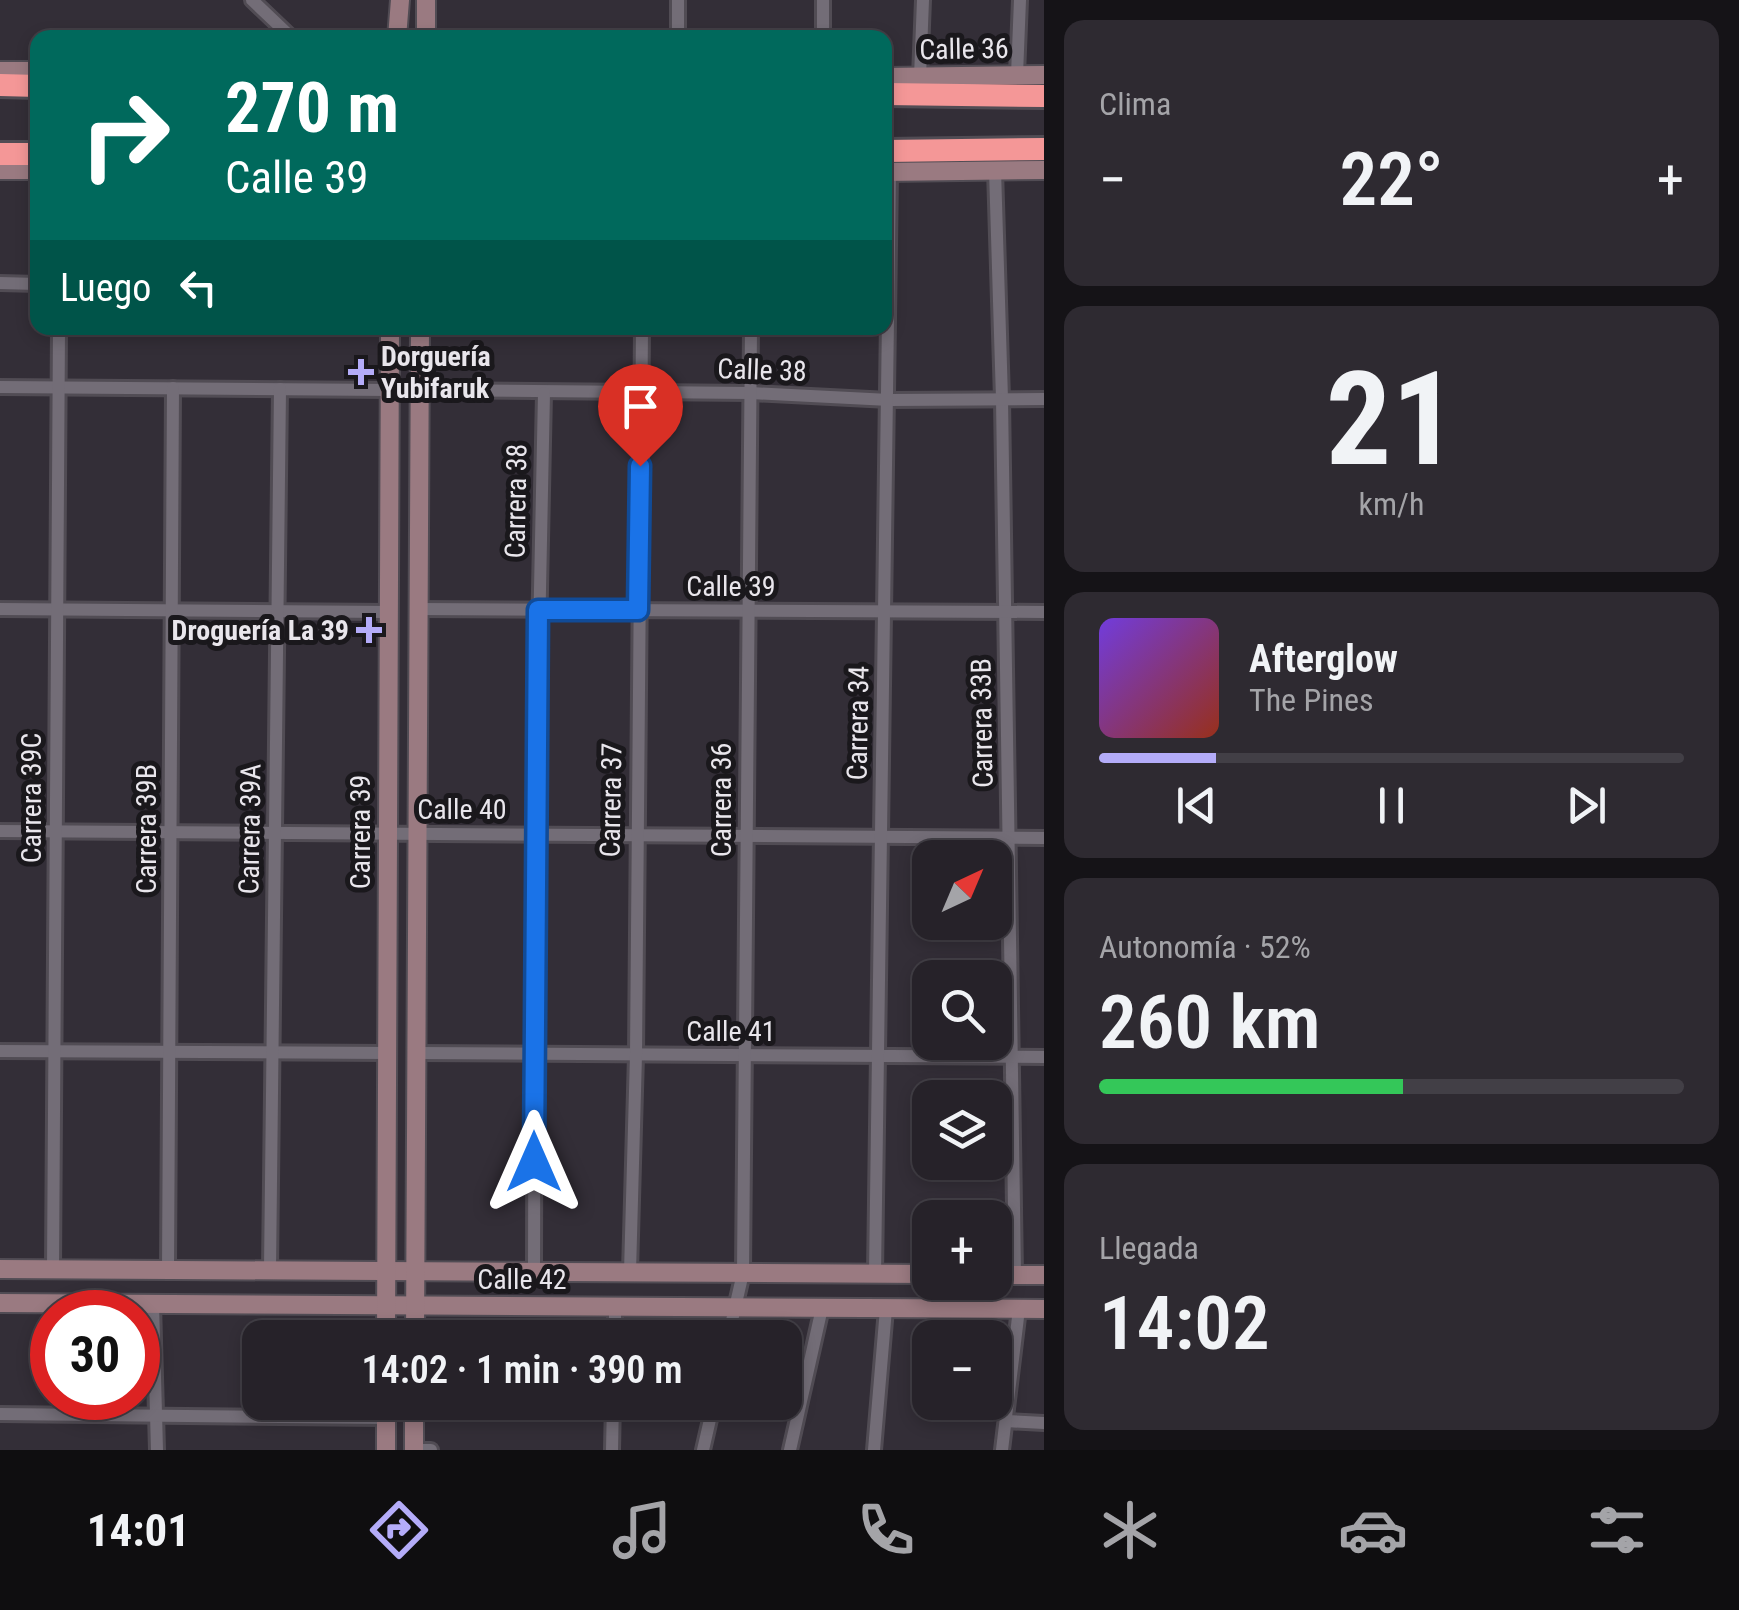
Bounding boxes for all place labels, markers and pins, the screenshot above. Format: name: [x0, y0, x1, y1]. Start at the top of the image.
place label: Dorguería Yubifaruk: [381, 340, 491, 405]
marker: Dorguería Yubifaruk: [350, 361, 372, 383]
pin: [598, 364, 683, 467]
place label: Droguería La 39: [172, 614, 349, 647]
marker: Droguería La 39: [358, 619, 380, 641]

